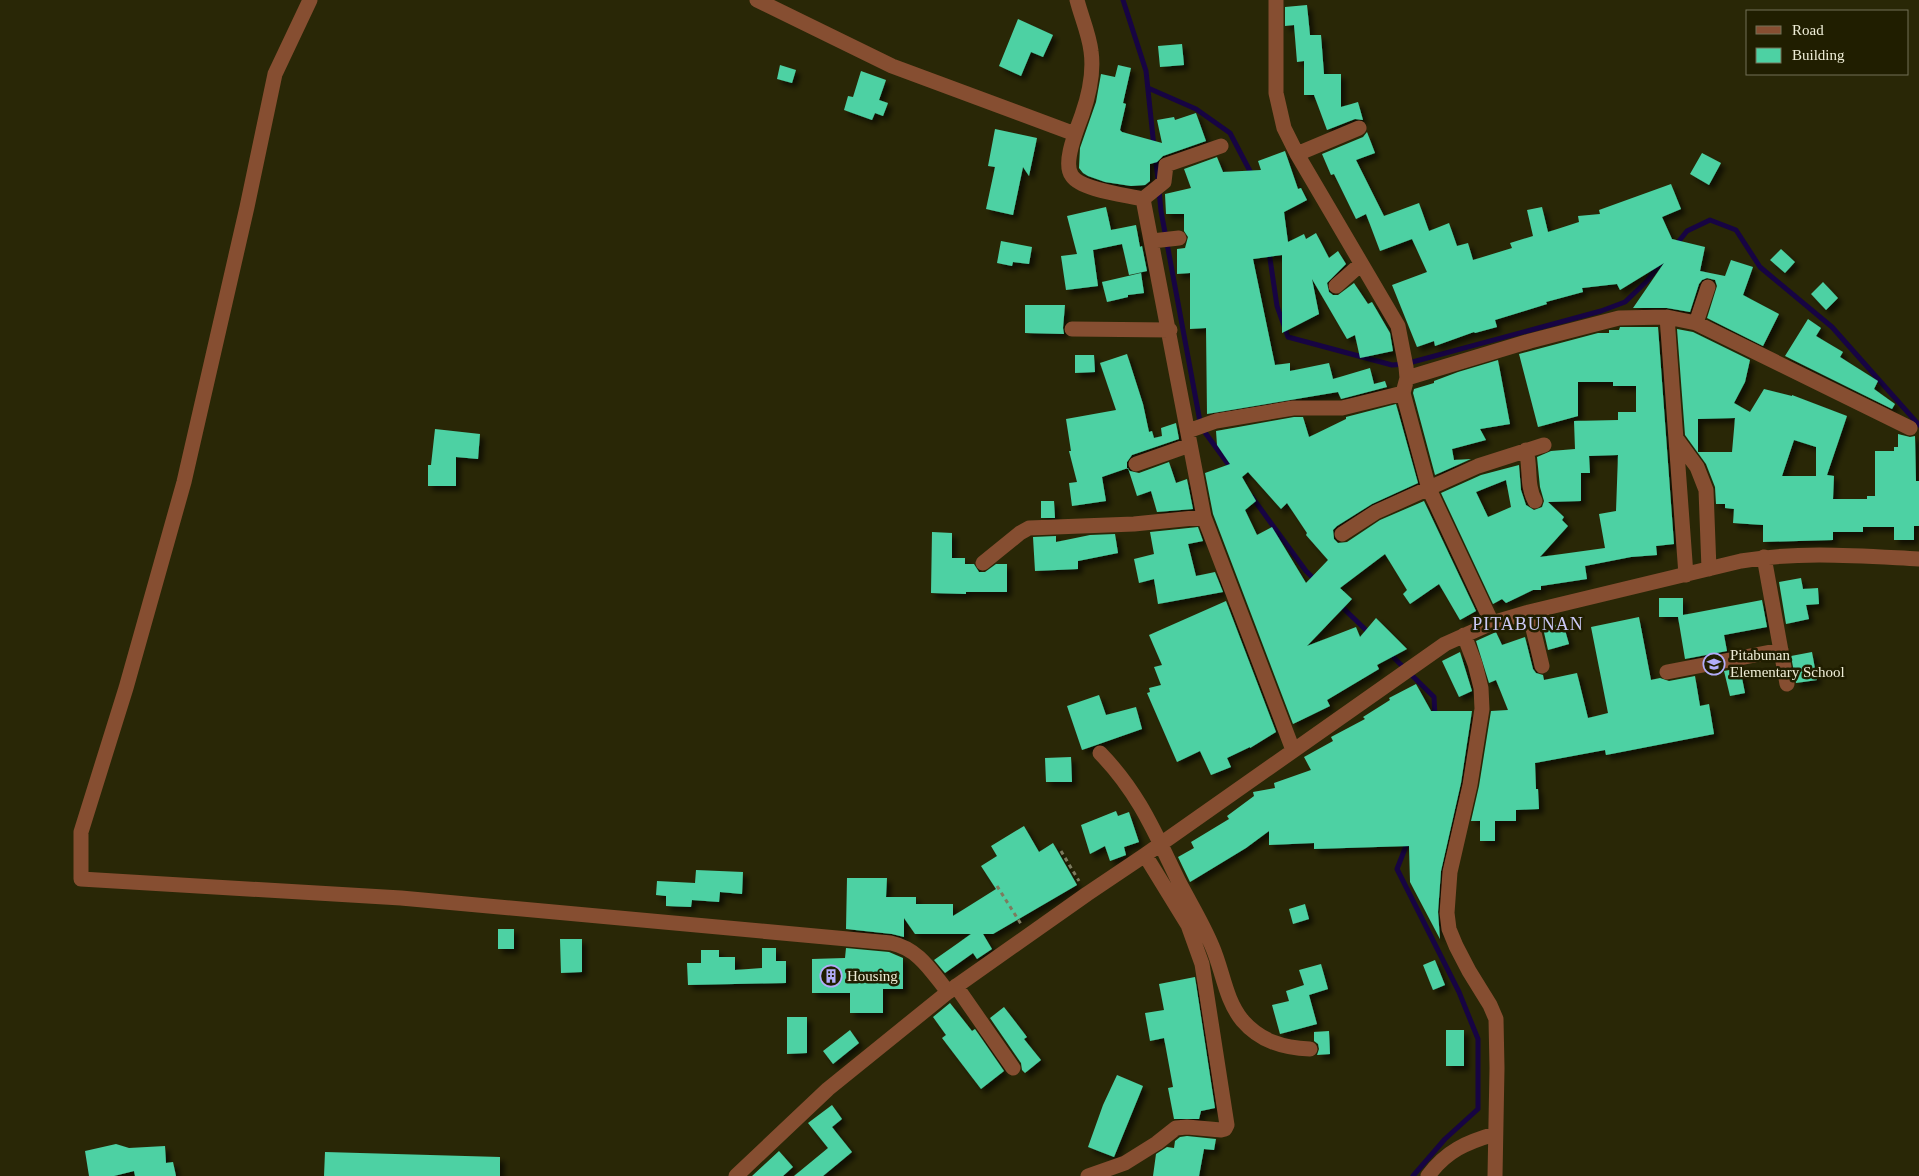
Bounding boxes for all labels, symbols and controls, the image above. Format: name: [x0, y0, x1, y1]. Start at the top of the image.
legend: [1746, 10, 1909, 75]
text: Road: [1792, 22, 1824, 38]
text: Building: [1792, 47, 1845, 63]
district label: PITABUNAN: [1472, 614, 1584, 634]
place label: Pitabunan Elementary School: [1730, 647, 1845, 680]
school or university icon: Pitabunan Elementary School: [1702, 652, 1726, 676]
building icon: Housing: [819, 964, 843, 988]
place label: Housing: [847, 968, 898, 984]

